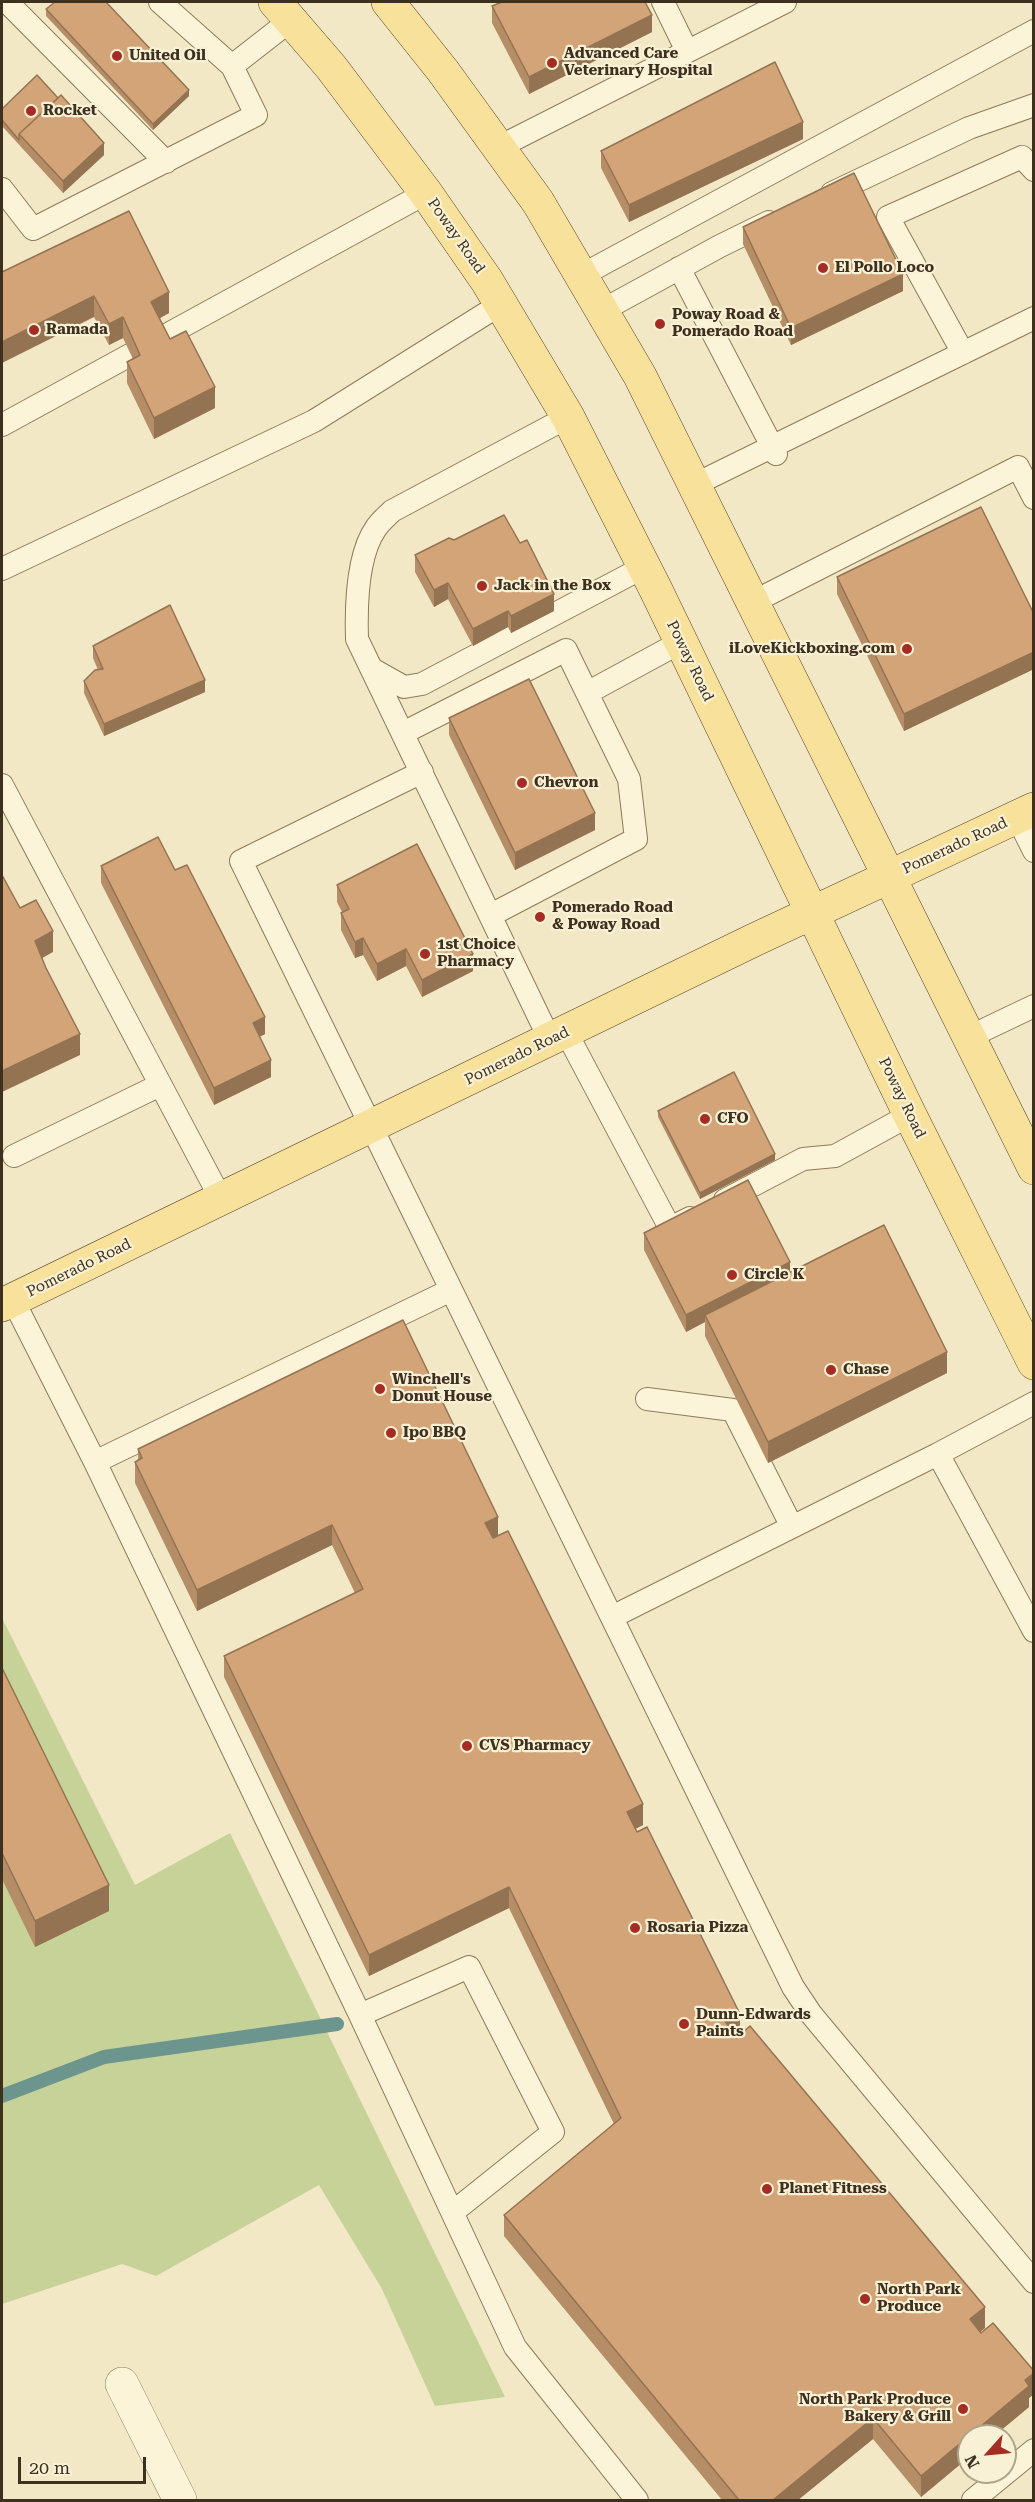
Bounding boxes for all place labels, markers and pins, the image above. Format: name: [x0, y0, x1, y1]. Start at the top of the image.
place label: Advanced Care Veterinary Hospital: [564, 45, 712, 80]
place label: United Oil: [129, 47, 206, 65]
marker: United Oil: [110, 49, 124, 63]
marker: Advanced Care Veterinary Hospital: [545, 56, 559, 70]
place label: Rocket: [43, 102, 97, 120]
marker: Rocket: [24, 104, 38, 118]
place label: El Pollo Loco: [835, 259, 934, 277]
marker: El Pollo Loco: [816, 261, 830, 275]
place label: Poway Road & Pomerado Road: [672, 306, 793, 341]
marker: Poway Road & Pomerado Road: [653, 317, 667, 331]
place label: Ramada: [46, 321, 108, 339]
marker: Ramada: [27, 323, 41, 337]
place label: Jack in the Box: [494, 577, 611, 595]
marker: Jack in the Box: [475, 579, 489, 593]
place label: iLoveKickboxing.com: [729, 640, 895, 658]
marker: iLoveKickboxing.com: [900, 642, 914, 656]
place label: Chevron: [534, 774, 599, 792]
marker: Chevron: [515, 776, 529, 790]
place label: Pomerado Road & Poway Road: [552, 899, 673, 934]
marker: Pomerado Road & Poway Road: [533, 910, 547, 924]
place label: 1st Choice Pharmacy: [437, 936, 516, 971]
marker: 1st Choice Pharmacy: [418, 947, 432, 961]
place label: CFO: [717, 1110, 749, 1128]
marker: CFO: [698, 1112, 712, 1126]
place label: Circle K: [744, 1266, 804, 1284]
marker: Circle K: [725, 1268, 739, 1282]
place label: Chase: [843, 1361, 889, 1379]
marker: Chase: [824, 1363, 838, 1377]
place label: Winchell's Donut House: [392, 1371, 492, 1406]
marker: Winchell's Donut House: [373, 1382, 387, 1396]
place label: Ipo BBQ: [403, 1424, 466, 1442]
marker: Ipo BBQ: [384, 1426, 398, 1440]
place label: CVS Pharmacy: [479, 1737, 590, 1755]
marker: CVS Pharmacy: [460, 1739, 474, 1753]
place label: Rosaria Pizza: [647, 1919, 748, 1937]
marker: Rosaria Pizza: [628, 1921, 642, 1935]
place label: Dunn-Edwards Paints: [696, 2006, 811, 2041]
marker: Dunn-Edwards Paints: [677, 2017, 691, 2031]
place label: Planet Fitness: [779, 2180, 887, 2198]
marker: Planet Fitness: [760, 2182, 774, 2196]
place label: North Park Produce: [877, 2281, 961, 2316]
marker: North Park Produce: [858, 2292, 872, 2306]
place label: North Park Produce Bakery & Grill: [799, 2391, 951, 2426]
marker: North Park Produce Bakery & Grill: [956, 2402, 970, 2416]

